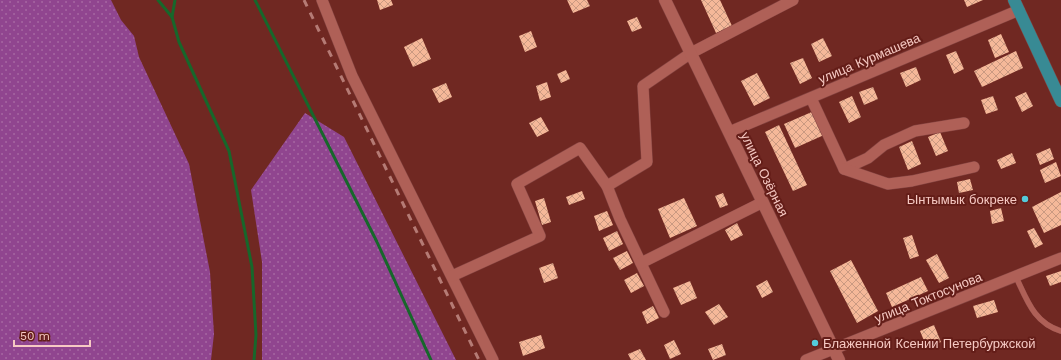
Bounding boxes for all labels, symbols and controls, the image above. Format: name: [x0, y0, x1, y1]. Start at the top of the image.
street label: улица Курмашева: [816, 30, 923, 87]
street label: улица Озёрная: [738, 130, 791, 219]
place label: Ынтымык бокреке: [907, 192, 1017, 207]
marker: Ынтымык бокреке: [1020, 194, 1030, 204]
street label: улица Токтосунова: [872, 269, 985, 326]
scale bar: [14, 322, 90, 348]
text: 50 m: [20, 329, 50, 343]
place label: Блаженной Ксении Петербуржской: [823, 336, 1036, 351]
marker: Блаженной Ксении Петербуржской: [810, 338, 820, 348]

